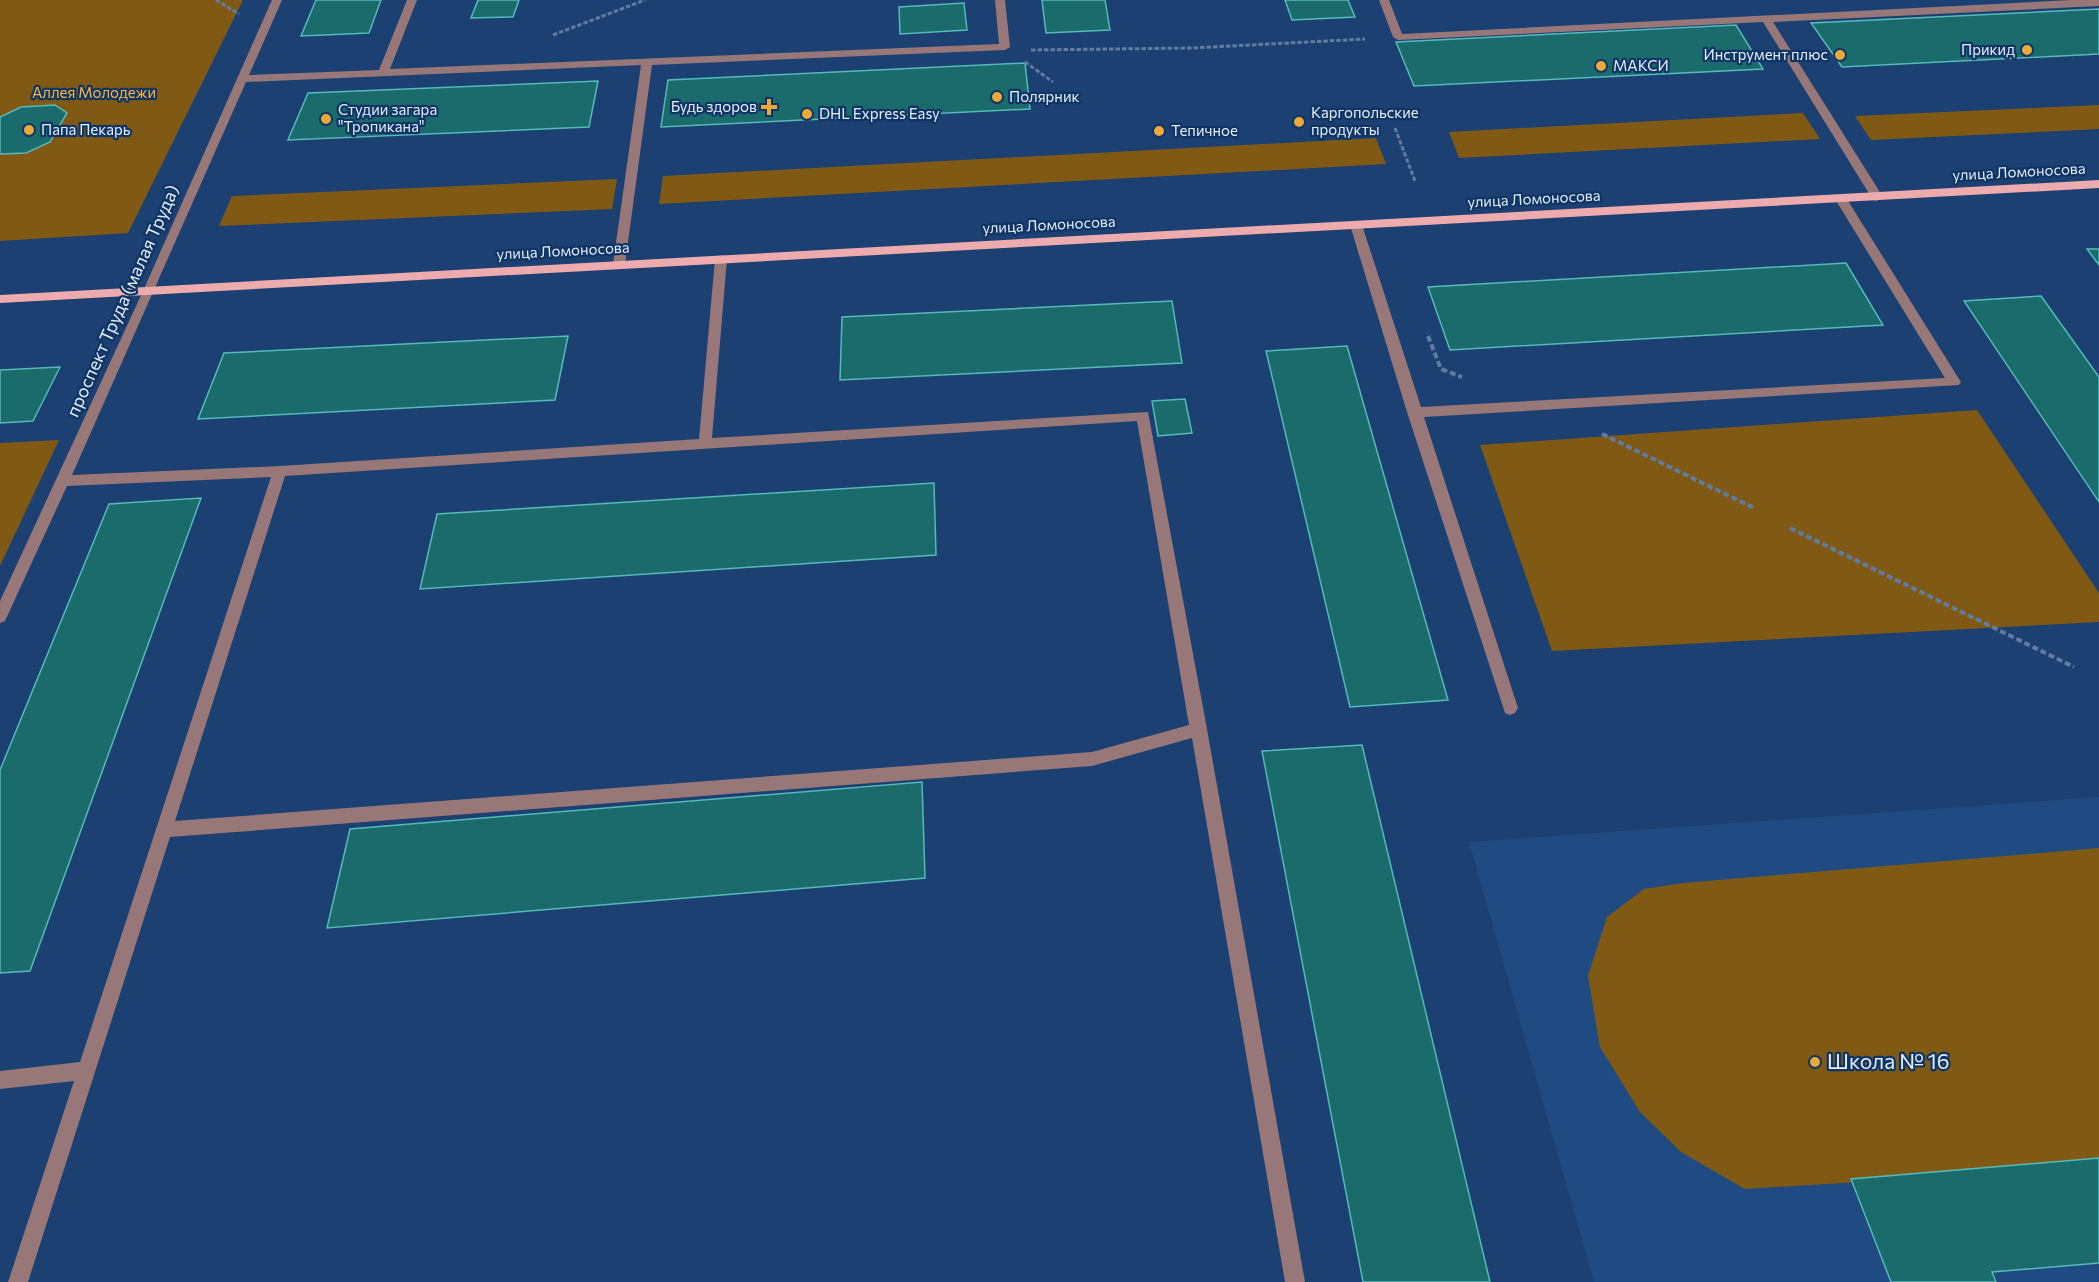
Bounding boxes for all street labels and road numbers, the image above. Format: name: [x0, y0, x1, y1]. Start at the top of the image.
street label: улица Ломоносова: [1952, 159, 2086, 183]
street label: проспект Труда (малая Труда): [61, 181, 183, 420]
street label: улица Ломоносова: [1467, 186, 1601, 210]
street label: улица Ломоносова: [982, 212, 1116, 236]
street label: улица Ломоносова: [496, 238, 630, 262]

